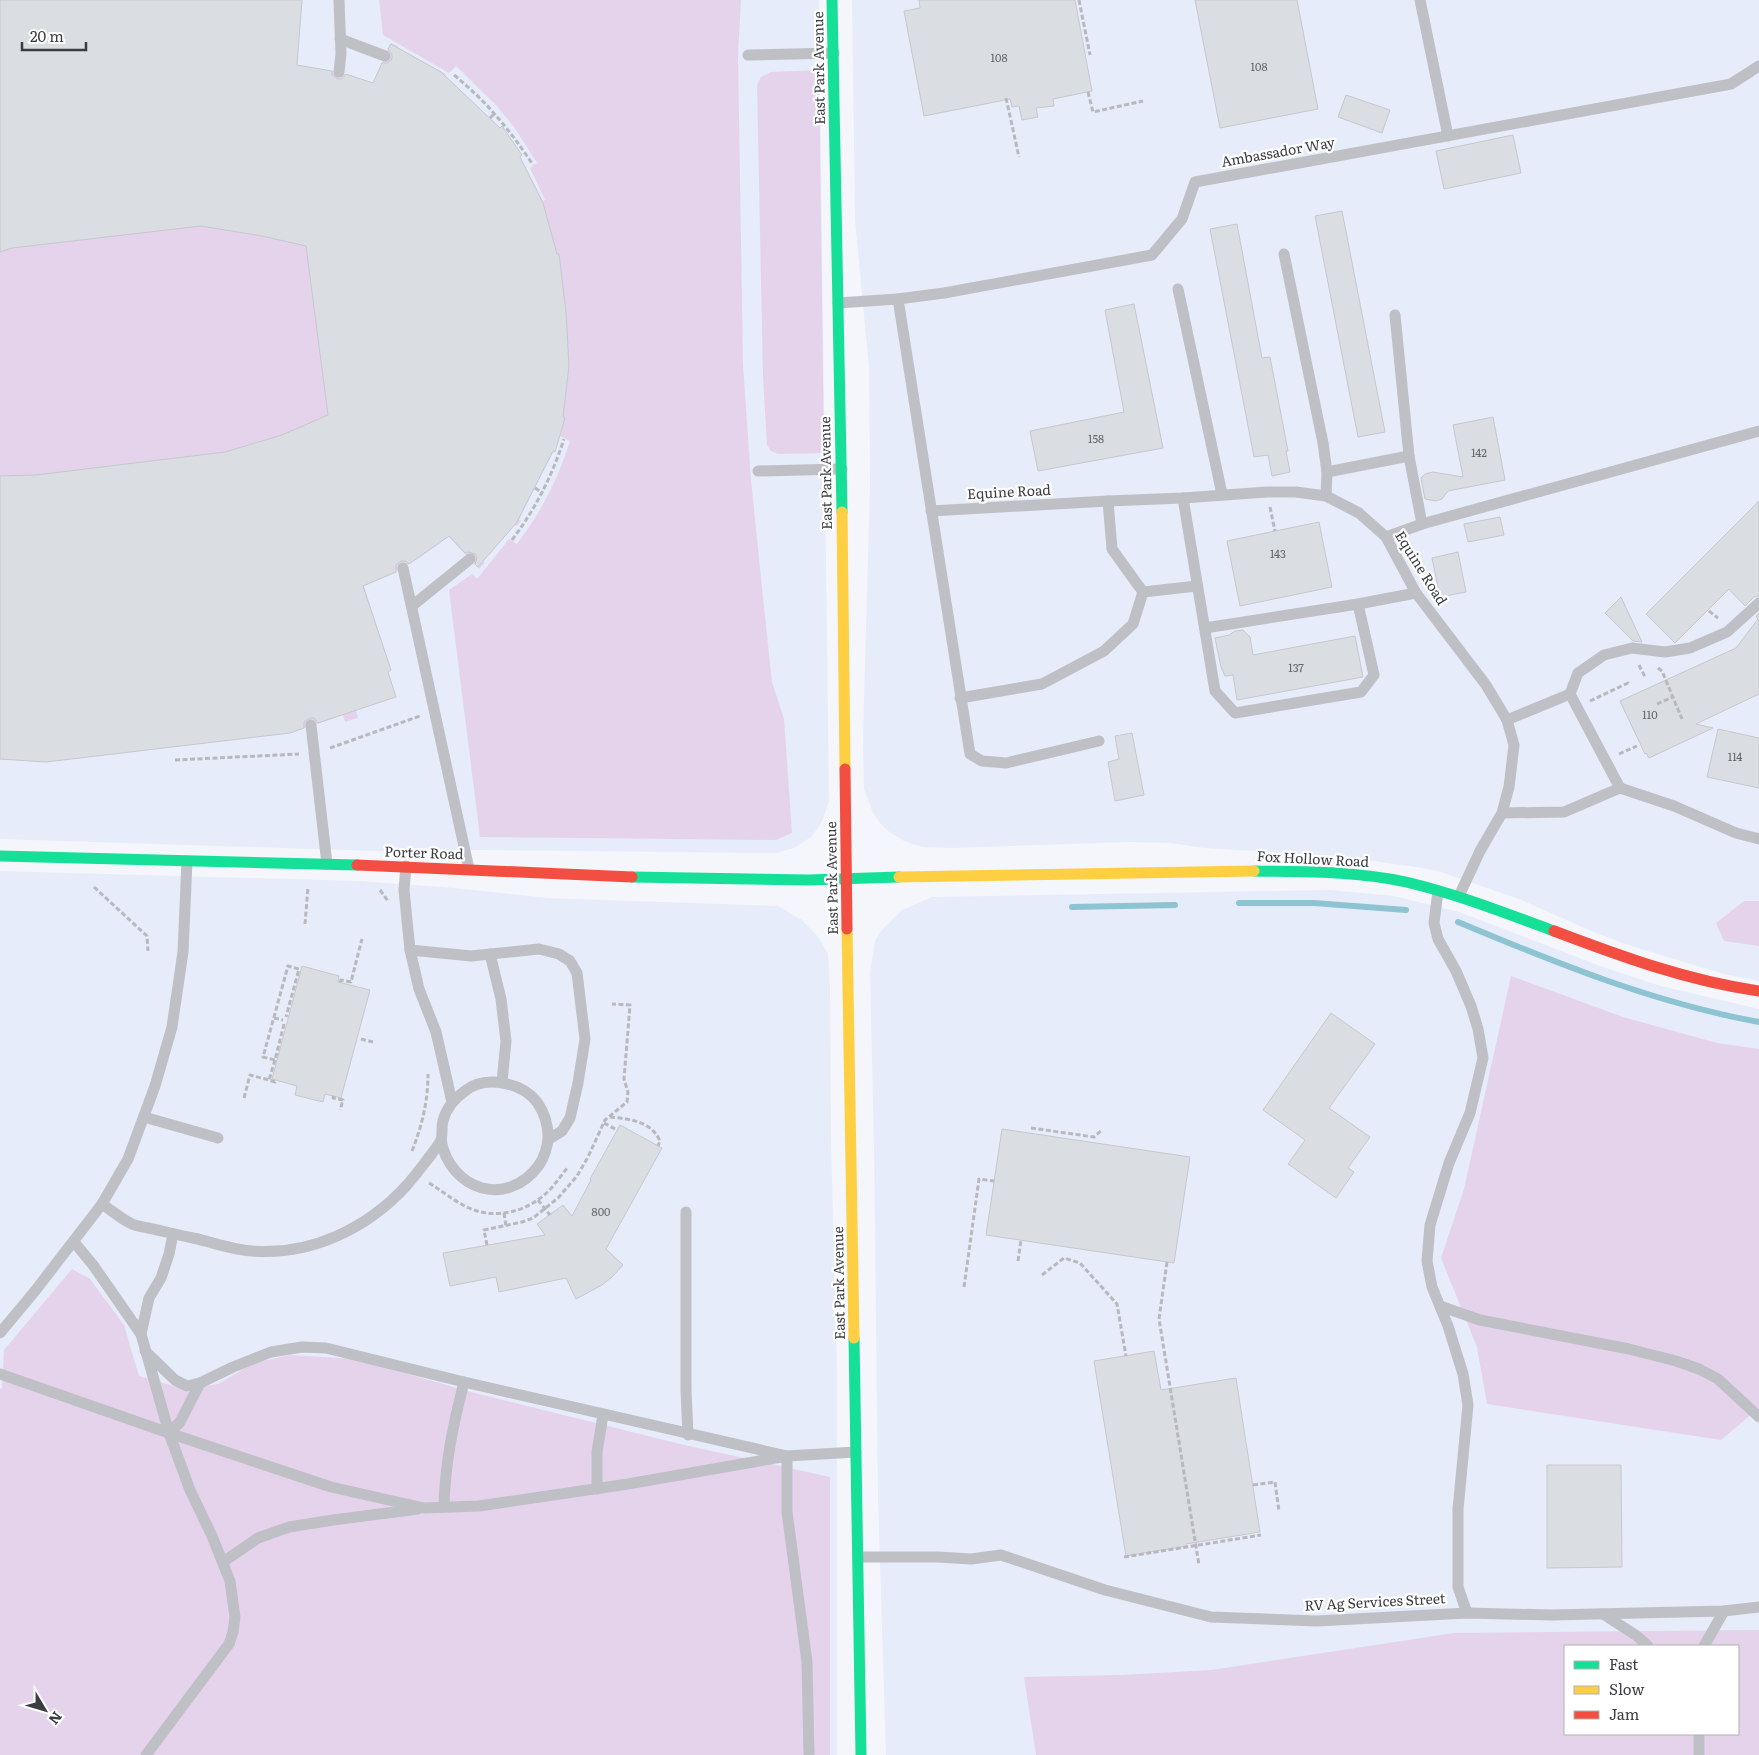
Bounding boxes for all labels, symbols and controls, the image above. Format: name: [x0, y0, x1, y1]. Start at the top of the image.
street label: East Park Avenue: [807, 11, 829, 125]
scale bar: [22, 20, 86, 52]
text: 20 m: [30, 24, 64, 47]
house number: 108: [991, 49, 1007, 65]
house number: 108: [1251, 58, 1267, 74]
street label: Ambassador Way: [1219, 131, 1337, 171]
street label: East Park Avenue: [814, 416, 836, 530]
house number: 158: [1088, 430, 1104, 446]
house number: 142: [1471, 444, 1487, 460]
street label: Equine Road: [967, 479, 1052, 503]
street label: Equine Road: [1391, 527, 1453, 609]
house number: 143: [1270, 545, 1286, 561]
house number: 137: [1288, 659, 1304, 675]
house number: 110: [1642, 706, 1658, 722]
house number: 114: [1728, 748, 1742, 764]
street label: East Park Avenue: [820, 821, 842, 935]
street label: Porter Road: [384, 841, 464, 863]
street label: Fox Hollow Road: [1256, 845, 1370, 871]
house number: 800: [592, 1203, 610, 1219]
street label: East Park Avenue: [827, 1226, 849, 1340]
street label: RV Ag Services Street: [1304, 1587, 1446, 1615]
legend: [1564, 1645, 1739, 1735]
text: Fast: [1609, 1652, 1638, 1675]
text: Slow: [1609, 1677, 1644, 1700]
north arrow: [20, 1685, 70, 1735]
text: Jam: [1609, 1702, 1640, 1725]
text: N: [44, 1708, 68, 1730]

